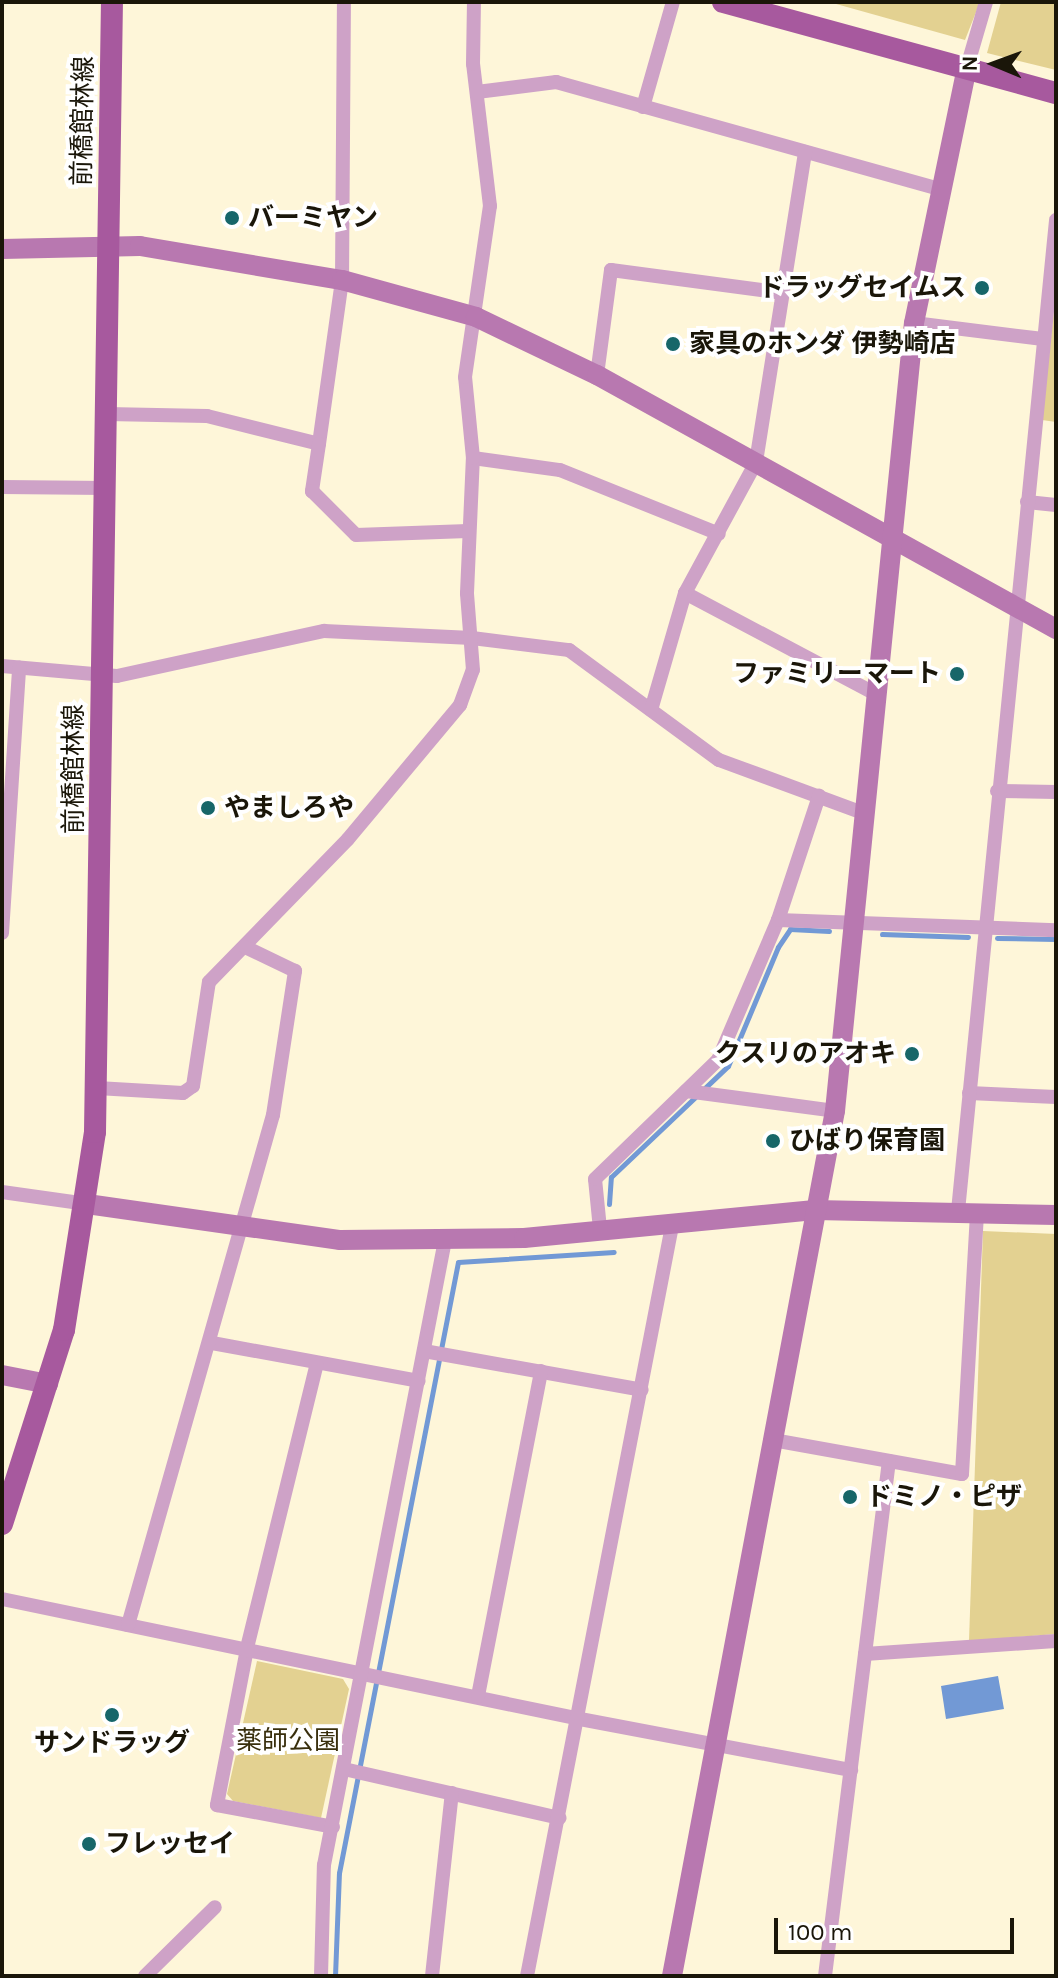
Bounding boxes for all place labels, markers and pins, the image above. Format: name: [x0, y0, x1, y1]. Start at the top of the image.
place label: バーミヤン: [248, 202, 378, 234]
marker: バーミヤン: [223, 209, 241, 227]
place label: ドラッグセイムス: [758, 272, 966, 304]
marker: ドラッグセイムス: [973, 279, 991, 297]
place label: 家具のホンダ 伊勢崎店: [689, 328, 956, 360]
marker: 家具のホンダ 伊勢崎店: [664, 335, 682, 353]
place label: ファミリーマート: [733, 658, 941, 690]
marker: ファミリーマート: [948, 665, 966, 683]
place label: やましろや: [224, 792, 354, 824]
marker: やましろや: [199, 799, 217, 817]
place label: クスリのアオキ: [714, 1038, 896, 1070]
marker: クスリのアオキ: [903, 1045, 921, 1063]
place label: ひばり保育園: [789, 1125, 945, 1157]
marker: ひばり保育園: [764, 1132, 782, 1150]
place label: ドミノ・ピザ: [866, 1481, 1022, 1513]
marker: ドミノ・ピザ: [841, 1488, 859, 1506]
marker: サンドラッグ: [103, 1706, 121, 1724]
place label: サンドラッグ: [34, 1727, 190, 1759]
place label: フレッセイ: [105, 1828, 235, 1860]
marker: フレッセイ: [80, 1835, 98, 1853]

